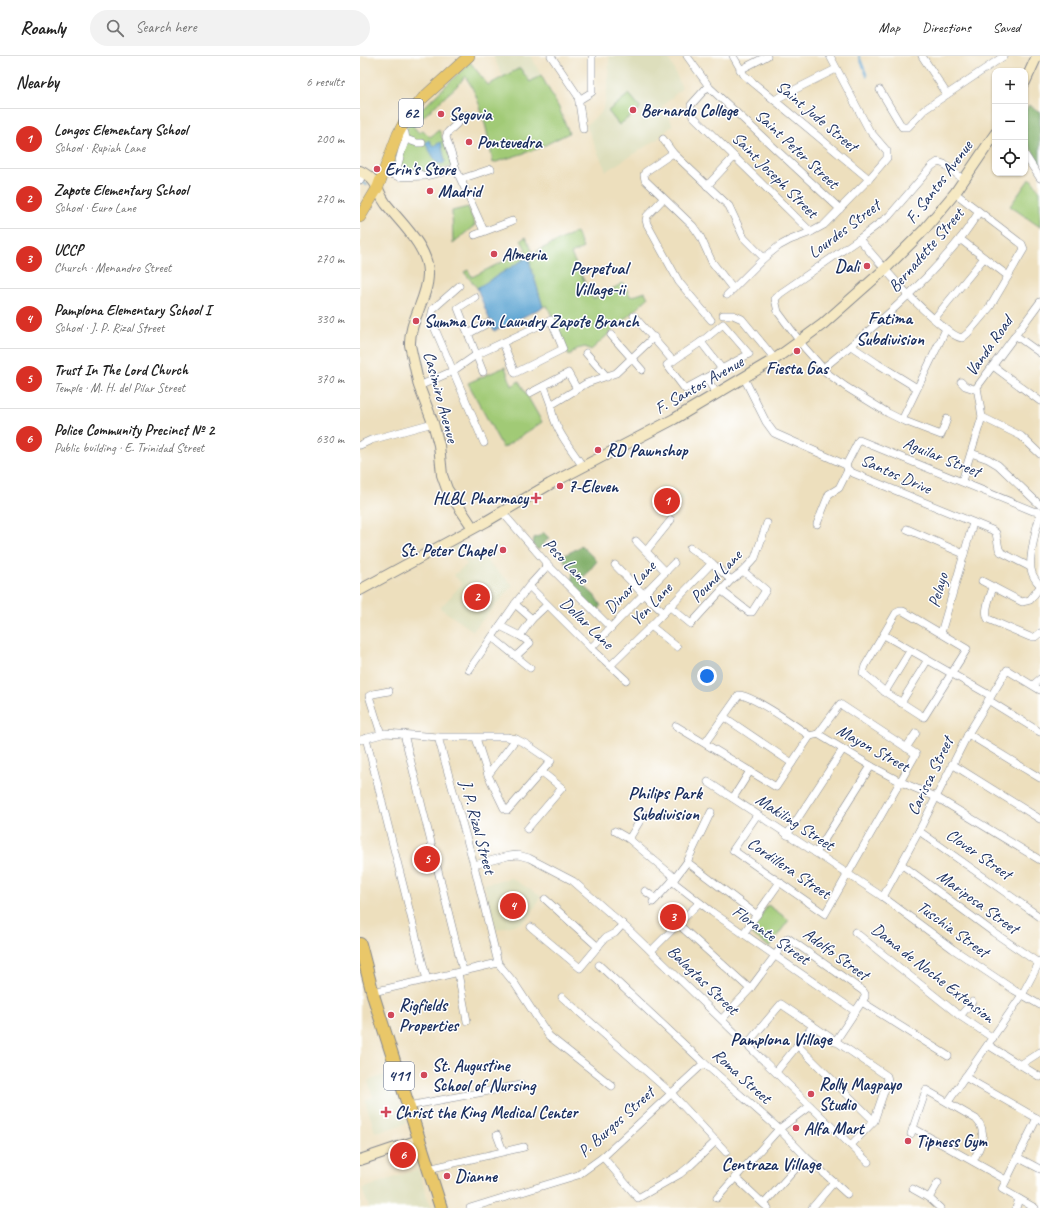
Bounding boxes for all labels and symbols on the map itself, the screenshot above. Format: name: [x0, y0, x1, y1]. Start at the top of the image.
street label: Saint Jude Street: [772, 76, 864, 158]
road number: 62: [399, 99, 423, 127]
place label: Bernardo College: [641, 100, 739, 121]
place label: Segovia: [449, 104, 493, 125]
marker: Bernardo College: [628, 105, 638, 115]
street label: Saint Peter Street: [751, 105, 845, 195]
marker: Segovia: [436, 109, 446, 119]
street label: Saint Joseph Street: [727, 127, 824, 224]
place label: Pontevedra: [477, 132, 543, 153]
street label: F. Santos Avenue: [901, 135, 978, 228]
marker: Pontevedra: [464, 137, 474, 147]
place label: Erin's Store: [385, 159, 457, 180]
marker: Erin's Store: [372, 164, 382, 174]
place label: Madrid: [438, 181, 484, 202]
marker: Madrid: [425, 186, 435, 196]
street label: Lourdes Street: [804, 194, 886, 263]
street label: Bernadette Street: [884, 202, 970, 296]
place label: Almeria: [502, 244, 548, 265]
marker: Almeria: [489, 249, 499, 259]
place label: Dali: [835, 256, 862, 277]
district label: Perpetual Village-ii: [570, 257, 631, 300]
marker: Dali: [862, 261, 872, 271]
district label: Fatima Subdivision: [856, 307, 925, 350]
street label: Vanda Road: [961, 310, 1019, 380]
place label: Summa Cum Laundry Zapote Branch: [424, 311, 640, 332]
marker: Summa Cum Laundry Zapote Branch: [411, 316, 421, 326]
marker: Fiesta Gas: [792, 346, 802, 356]
street label: Casimiro Avenue: [419, 349, 464, 446]
street label: F. Santos Avenue: [651, 350, 748, 419]
place label: Fiesta Gas: [766, 358, 830, 379]
street label: Aguilar Street: [900, 432, 986, 483]
place label: RD Pawnshop: [606, 440, 689, 461]
marker: RD Pawnshop: [593, 445, 603, 455]
street label: Santos Drive: [857, 449, 936, 499]
place label: 7-Eleven: [568, 476, 619, 497]
marker: 7-Eleven: [555, 481, 565, 491]
pin: 1: [654, 486, 680, 516]
place label: HLBL Pharmacy: [433, 488, 529, 509]
marker: HLBL Pharmacy: [531, 493, 541, 503]
street label: Peso Lane: [539, 533, 594, 590]
place label: St. Peter Chapel: [400, 540, 498, 561]
street label: Pound Lane: [686, 544, 747, 607]
marker: St. Peter Chapel: [498, 545, 508, 555]
street label: Dinar Lane: [600, 555, 661, 618]
street label: Pelayo: [923, 569, 953, 610]
street label: Yen Lane: [625, 577, 678, 630]
pin: 2: [464, 582, 490, 612]
street label: Dollar Lane: [556, 592, 619, 655]
your location: [697, 666, 717, 686]
street label: Mayon Street: [833, 720, 915, 778]
street label: Carissa Street: [902, 731, 959, 819]
street label: J. P. Rizal Street: [455, 777, 501, 878]
district label: Philips Park Subdivision: [628, 782, 704, 825]
street label: Makiling Street: [752, 789, 840, 856]
street label: Clover Street: [942, 824, 1018, 886]
street label: Cordillera Street: [743, 833, 836, 905]
pin: 5: [414, 844, 440, 874]
street label: Mariposa Street: [933, 865, 1025, 940]
pin: 4: [500, 891, 526, 921]
street label: Tuschia Street: [913, 896, 995, 963]
street label: Florante Street: [728, 901, 816, 971]
pin: 3: [660, 902, 686, 932]
street label: Dama de Noche Extension: [867, 918, 1000, 1028]
street label: Adolfo Street: [799, 923, 875, 986]
street label: Balagtas Street: [663, 941, 745, 1021]
place label: Rigfields Properties: [399, 995, 460, 1036]
marker: Rigfields Properties: [386, 1010, 396, 1020]
district label: Pamplona Village: [730, 1028, 834, 1050]
street label: Roma Street: [708, 1044, 778, 1110]
place label: St. Augustine School of Nursing: [432, 1055, 537, 1096]
road number: 411: [384, 1062, 414, 1090]
marker: St. Augustine School of Nursing: [419, 1070, 429, 1080]
place label: Rolly Magpayo Studio: [819, 1074, 903, 1115]
street label: P. Burgos Street: [573, 1081, 660, 1162]
marker: Rolly Magpayo Studio: [806, 1089, 816, 1099]
place label: Christ the King Medical Center: [395, 1102, 579, 1123]
marker: Christ the King Medical Center: [380, 1106, 392, 1118]
place label: Alfa Mart: [804, 1118, 866, 1139]
marker: Alfa Mart: [791, 1123, 801, 1133]
place label: Tipness Gym: [916, 1131, 988, 1152]
marker: Tipness Gym: [903, 1136, 913, 1146]
pin: 6: [390, 1140, 416, 1170]
district label: Centraza Village: [722, 1153, 822, 1175]
place label: Dianne: [455, 1166, 498, 1187]
marker: Dianne: [442, 1171, 452, 1181]

